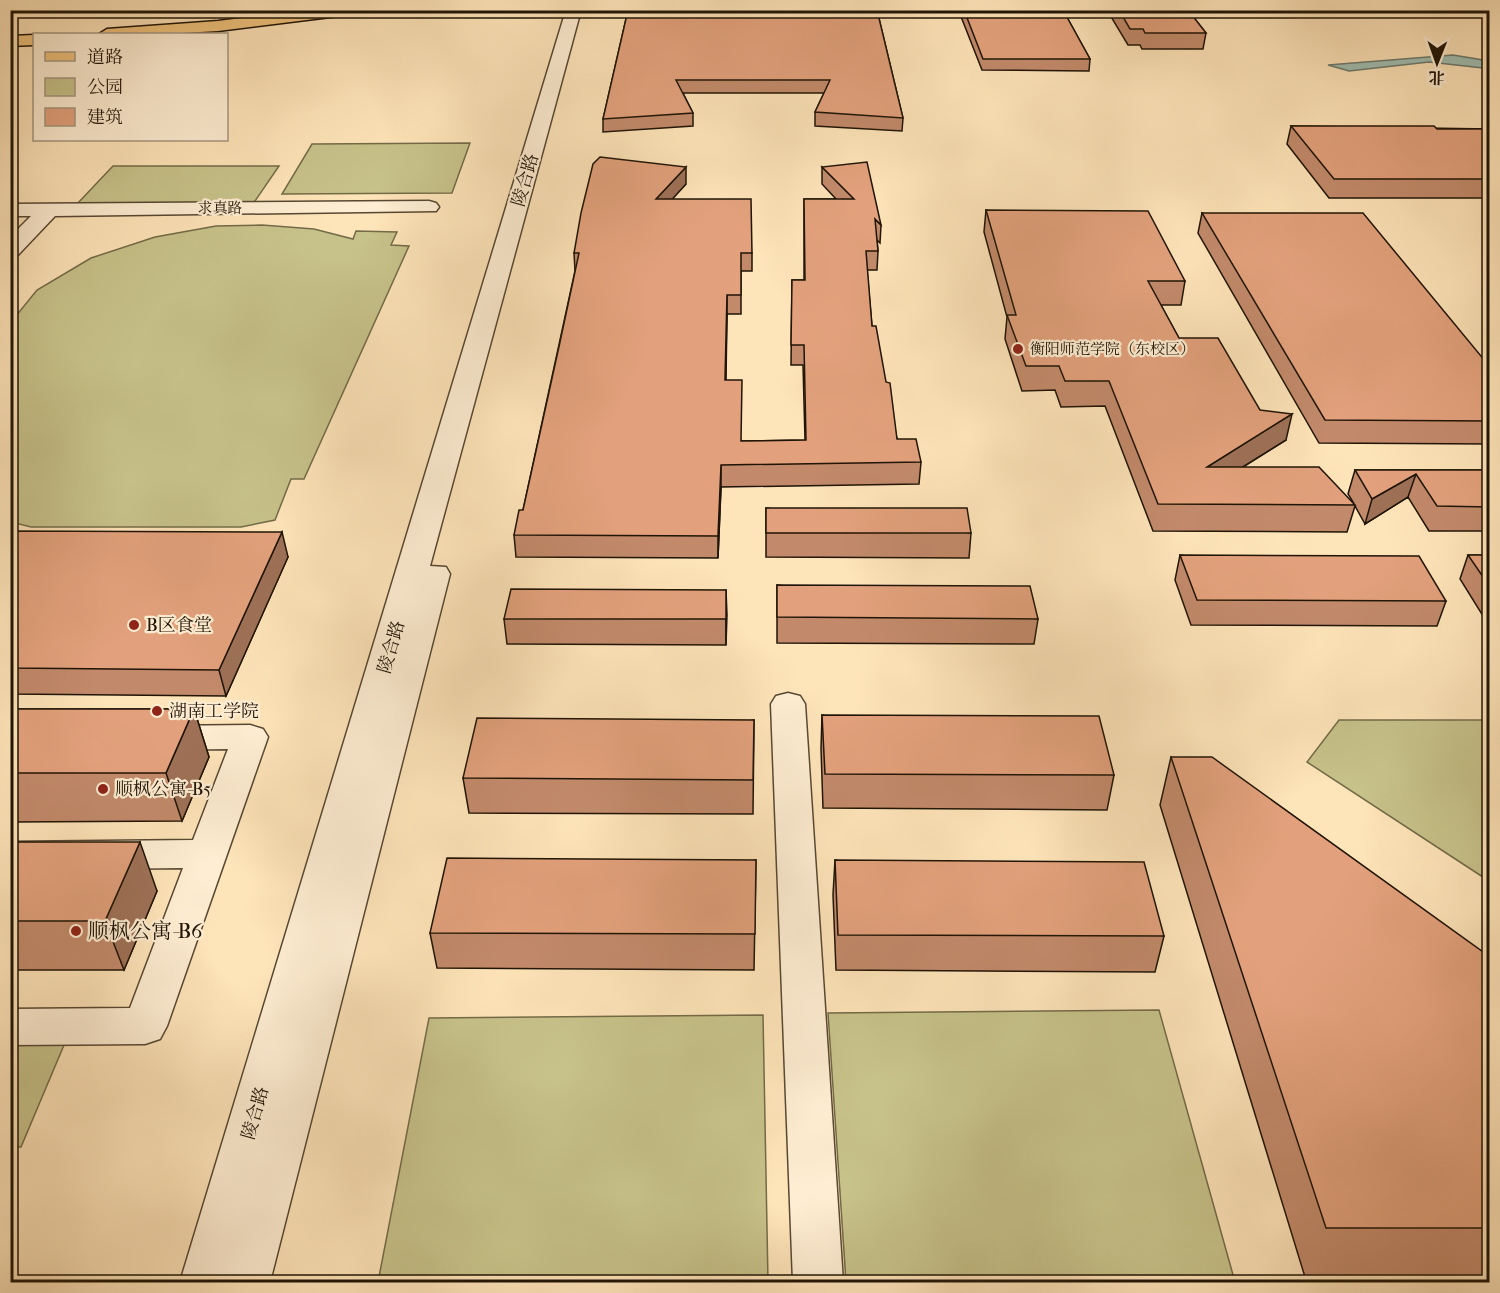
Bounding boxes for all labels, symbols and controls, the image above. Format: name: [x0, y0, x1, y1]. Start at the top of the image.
legend: [33, 33, 228, 141]
north arrow: [1407, 33, 1467, 93]
text: 道路: [87, 47, 123, 68]
text: 北: [1429, 68, 1445, 87]
text: 公园: [87, 77, 123, 98]
text: 建筑: [87, 107, 123, 128]
street label: 陵合路: [508, 151, 543, 209]
street label: 求真路: [197, 199, 243, 217]
place label: 衡阳师范学院（东校区）: [1030, 340, 1195, 358]
marker: 衡阳师范学院（东校区）: [1011, 342, 1025, 356]
place label: B区食堂: [146, 615, 212, 636]
marker: B区食堂: [127, 618, 141, 632]
street label: 陵合路: [374, 618, 409, 676]
place label: 湖南工学院: [169, 701, 259, 722]
marker: 湖南工学院: [150, 704, 164, 718]
place label: 顺枫公寓-B5: [115, 779, 211, 800]
marker: 顺枫公寓-B5: [96, 782, 110, 796]
place label: 顺枫公寓-B6: [88, 919, 203, 943]
marker: 顺枫公寓-B6: [69, 924, 83, 938]
street label: 陵合路: [238, 1084, 273, 1142]

